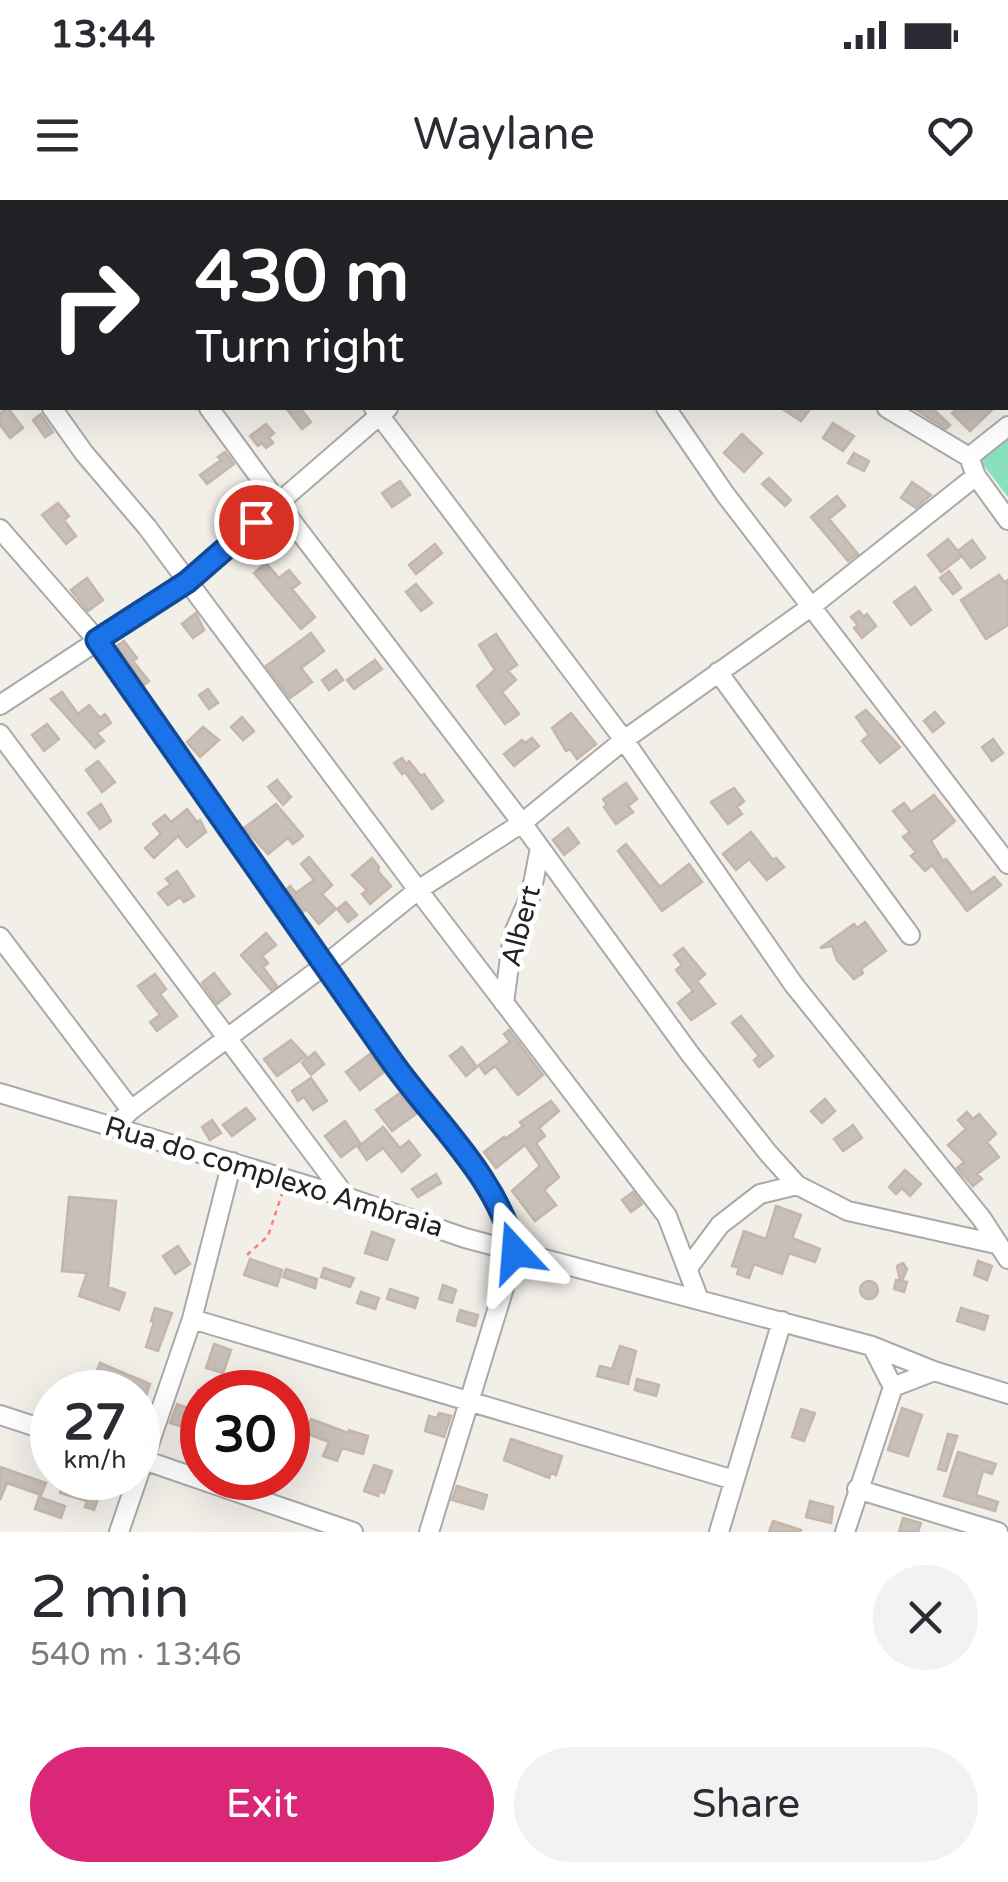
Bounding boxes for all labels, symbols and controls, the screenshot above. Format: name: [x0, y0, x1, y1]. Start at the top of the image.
text: 13:44: [50, 12, 155, 58]
icon: menu: [30, 108, 85, 163]
text: Waylane: [413, 108, 595, 162]
icon: heart: [923, 108, 978, 163]
text: 430 m: [195, 236, 409, 320]
icon: right: [30, 240, 160, 370]
text: Turn right: [195, 321, 404, 375]
pin: [214, 480, 299, 565]
icon: arrive: [229, 495, 284, 550]
street label: Albert: [494, 881, 548, 970]
street label: Rua do complexo Ambraia: [101, 1109, 447, 1245]
position arrow: [463, 1200, 567, 1304]
speed limit sign: 30: [180, 1370, 310, 1500]
text: 27: [64, 1393, 126, 1453]
text: km/h: [64, 1445, 126, 1475]
text: 2 min: [30, 1562, 190, 1634]
button: close: [873, 1565, 978, 1670]
text: 540 m · 13:46: [30, 1636, 242, 1674]
button: Exit: [30, 1747, 494, 1862]
button: Share: [514, 1747, 978, 1862]

